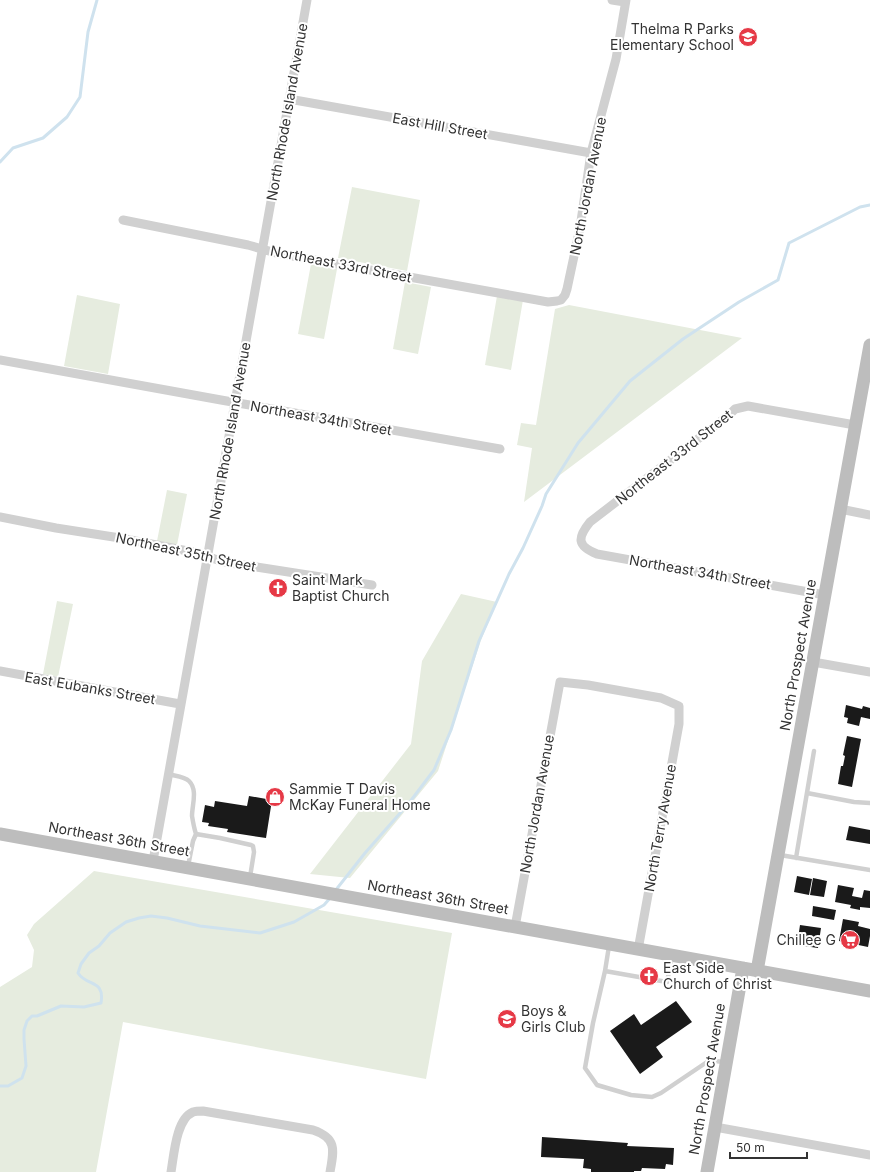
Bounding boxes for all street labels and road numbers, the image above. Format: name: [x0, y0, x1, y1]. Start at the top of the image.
street label: North Rhode Island Avenue: [263, 22, 311, 202]
street label: East Hill Street: [391, 109, 489, 142]
street label: North Jordan Avenue: [566, 115, 609, 256]
street label: Northeast 33rd Street: [269, 241, 414, 286]
street label: North Rhode Island Avenue: [206, 341, 254, 521]
street label: Northeast 34th Street: [249, 397, 394, 438]
street label: Northeast 33rd Street: [612, 405, 736, 508]
street label: Northeast 35th Street: [114, 528, 258, 575]
street label: Northeast 34th Street: [628, 551, 773, 592]
street label: North Prospect Avenue: [776, 578, 819, 732]
street label: East Eubanks Street: [23, 668, 157, 707]
street label: North Jordan Avenue: [516, 733, 557, 875]
street label: North Terry Avenue: [640, 763, 679, 893]
street label: Northeast 36th Street: [47, 818, 191, 859]
street label: Northeast 36th Street: [366, 876, 510, 917]
street label: North Prospect Avenue: [685, 1002, 728, 1156]

